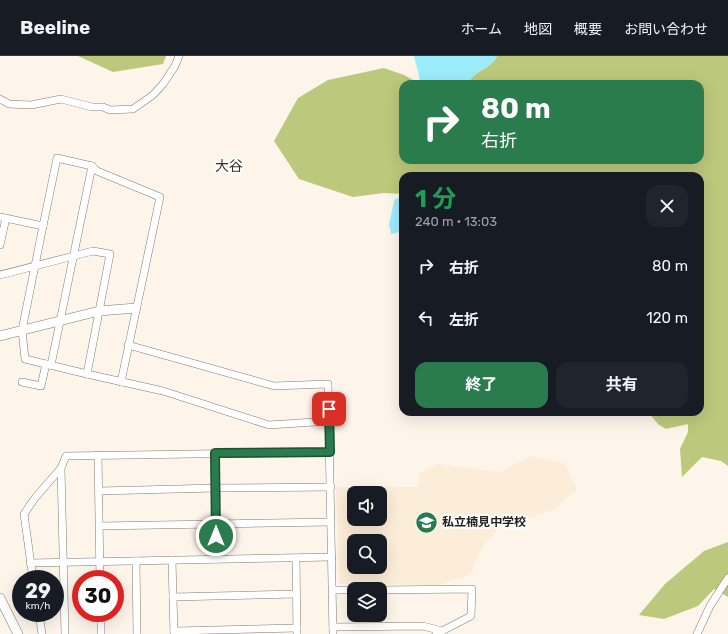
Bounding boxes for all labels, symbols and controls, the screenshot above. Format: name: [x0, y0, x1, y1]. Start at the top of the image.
text: Beeline: [20, 16, 90, 39]
text: ホーム: [460, 21, 502, 38]
text: 地図: [524, 21, 552, 38]
text: 概要: [574, 21, 602, 38]
text: お問い合わせ: [624, 21, 708, 38]
text: 80 m: [481, 92, 551, 125]
icon: right: [415, 96, 467, 148]
text: 右折: [481, 130, 517, 152]
district label: 大谷: [215, 158, 243, 175]
text: 1 分: [415, 185, 456, 213]
button: close: [646, 185, 688, 227]
text: 240 m · 13:03: [415, 214, 497, 229]
icon: right: [415, 255, 437, 277]
text: 80 m: [652, 257, 688, 275]
text: 右折: [449, 259, 479, 277]
icon: left: [415, 307, 437, 329]
text: 120 m: [646, 309, 688, 327]
text: 左折: [449, 311, 479, 329]
button: 終了: [415, 362, 548, 408]
button: 共有: [556, 362, 688, 408]
pin: [312, 392, 346, 426]
icon: arrive: [318, 398, 340, 420]
map controls: [347, 486, 387, 622]
button: sound: [347, 486, 387, 526]
school or university icon: 私立楠見中学校: [413, 509, 439, 535]
position arrow: [195, 515, 237, 557]
place label: 私立楠見中学校: [442, 515, 526, 529]
button: search: [347, 534, 387, 574]
speed limit sign: 30: [72, 570, 124, 622]
text: 29: [25, 579, 51, 603]
button: layers: [347, 582, 387, 622]
text: km/h: [26, 600, 50, 612]

